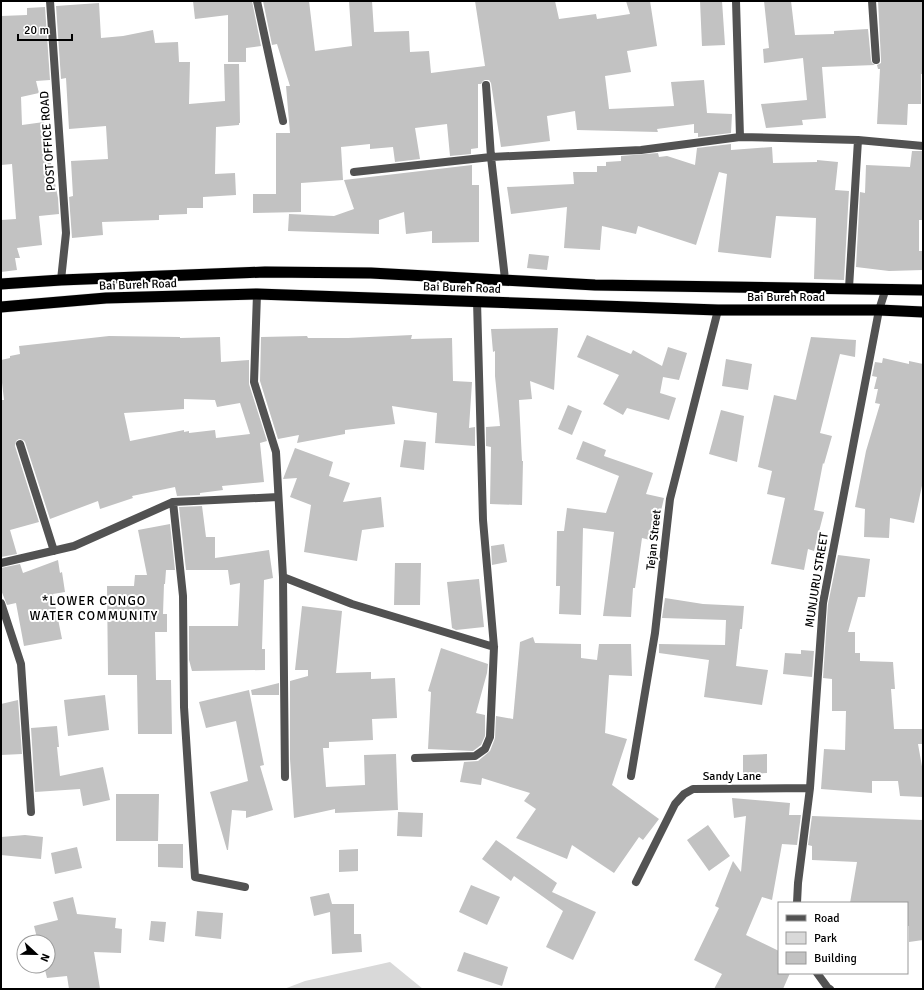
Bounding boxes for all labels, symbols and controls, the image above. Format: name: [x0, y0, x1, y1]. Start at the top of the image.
scale bar: [18, 16, 72, 42]
text: 20 m: [24, 23, 49, 38]
street label: POST OFFICE ROAD: [37, 90, 59, 191]
street label: Bai Bureh Road: [99, 276, 177, 294]
street label: Bai Bureh Road: [423, 279, 501, 297]
street label: Bai Bureh Road: [747, 290, 825, 305]
street label: Tejan Street: [643, 509, 665, 571]
street label: MUNJURU STREET: [802, 531, 832, 629]
district label: *LOWER CONGO WATER COMMUNITY: [30, 593, 158, 624]
street label: Sandy Lane: [703, 769, 761, 784]
legend: [778, 902, 908, 974]
text: Road: [814, 911, 840, 926]
text: Park: [814, 931, 837, 946]
north arrow: [16, 934, 56, 974]
text: Building: [814, 951, 857, 966]
text: N: [37, 952, 52, 964]

